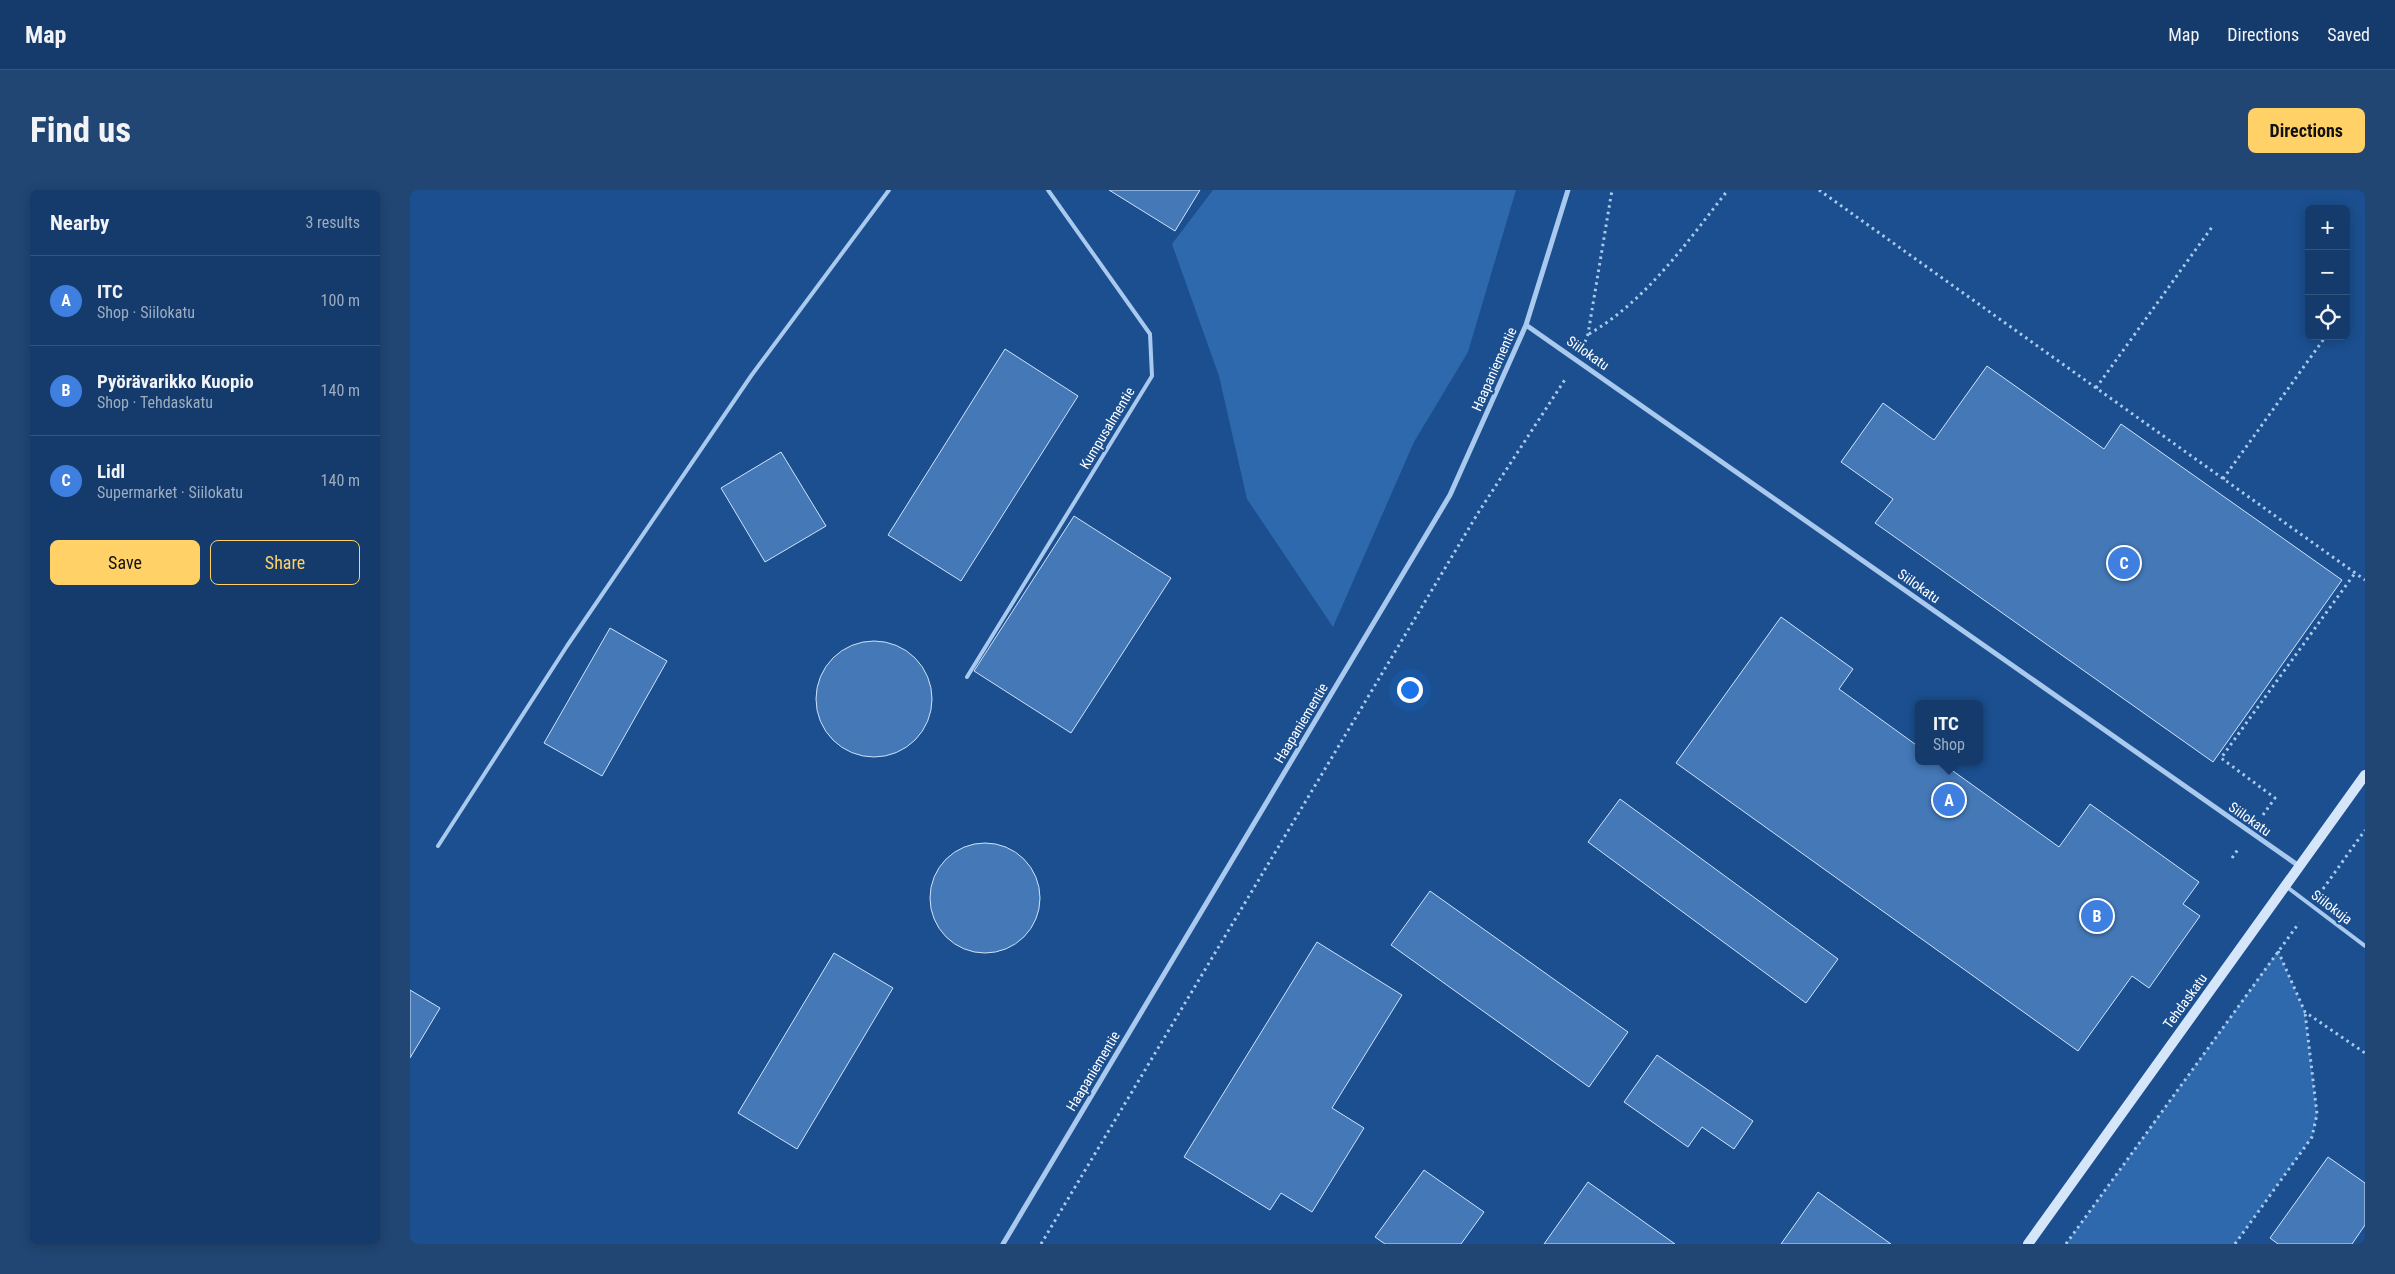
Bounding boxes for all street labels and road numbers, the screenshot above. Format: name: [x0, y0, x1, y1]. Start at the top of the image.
street label: Haapaniementie: [1468, 324, 1520, 413]
street label: Siilokatu: [1564, 333, 1612, 373]
street label: Kumpusalmentie: [1076, 384, 1138, 472]
street label: Siilokatu: [1895, 566, 1943, 606]
street label: Haapaniementie: [1271, 680, 1331, 766]
street label: Siilokatu: [2226, 799, 2274, 839]
street label: Siilokuja: [2308, 887, 2356, 927]
street label: Tehdaskatu: [2160, 970, 2210, 1032]
street label: Haapaniementie: [1063, 1028, 1123, 1114]

